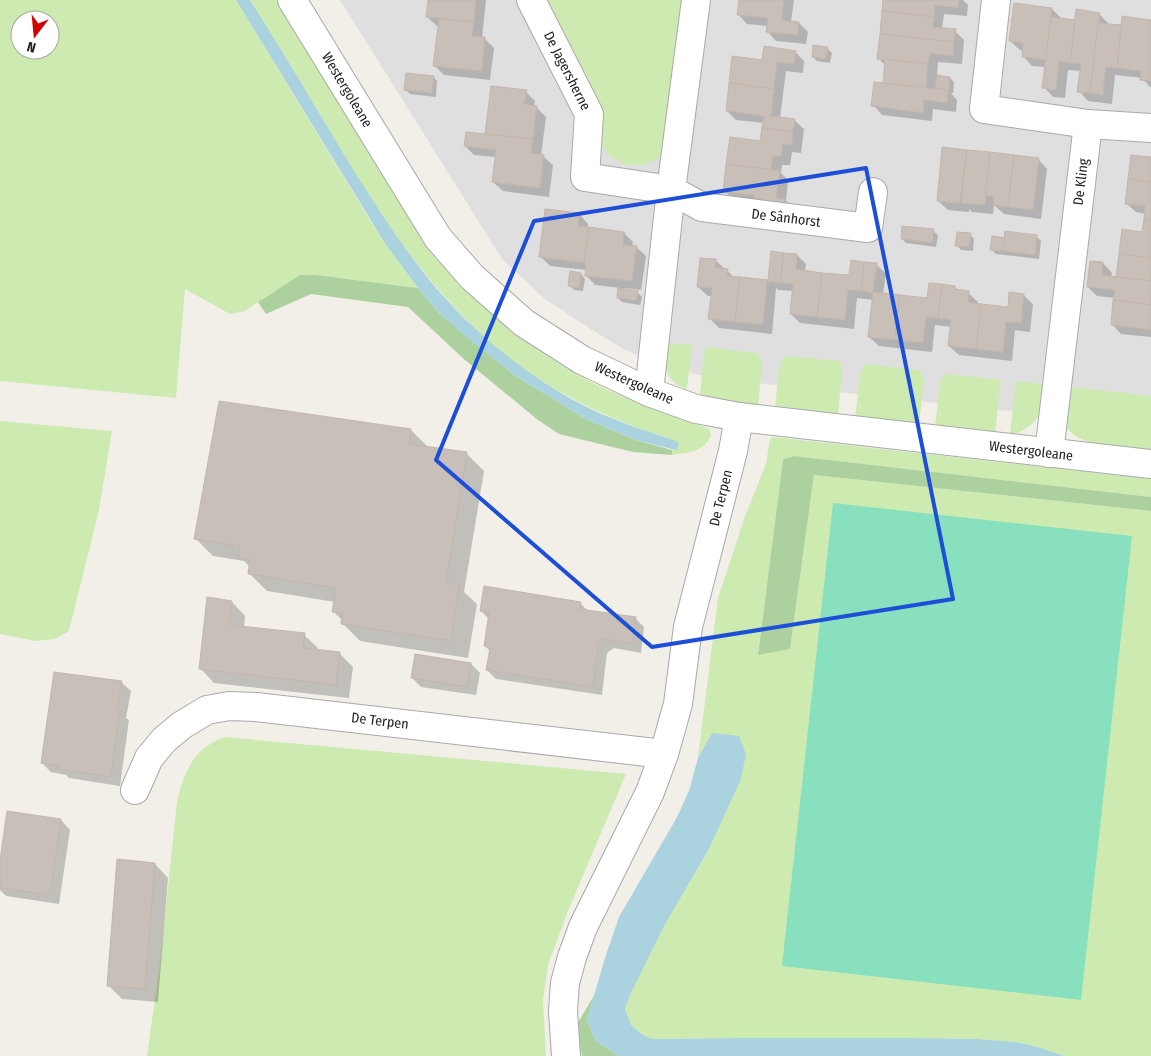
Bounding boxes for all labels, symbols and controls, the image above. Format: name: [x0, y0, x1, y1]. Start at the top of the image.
north arrow: [10, 10, 60, 60]
street label: De Jagersherne: [540, 29, 594, 113]
text: N: [25, 38, 38, 56]
street label: Westergoleane: [318, 49, 376, 131]
street label: De Kling: [1070, 157, 1092, 206]
street label: De Sânhorst: [750, 205, 822, 231]
street label: Westergoleane: [592, 358, 676, 408]
street label: Westergoleane: [988, 437, 1074, 465]
street label: De Terpen: [706, 468, 736, 528]
street label: De Terpen: [350, 709, 410, 733]

